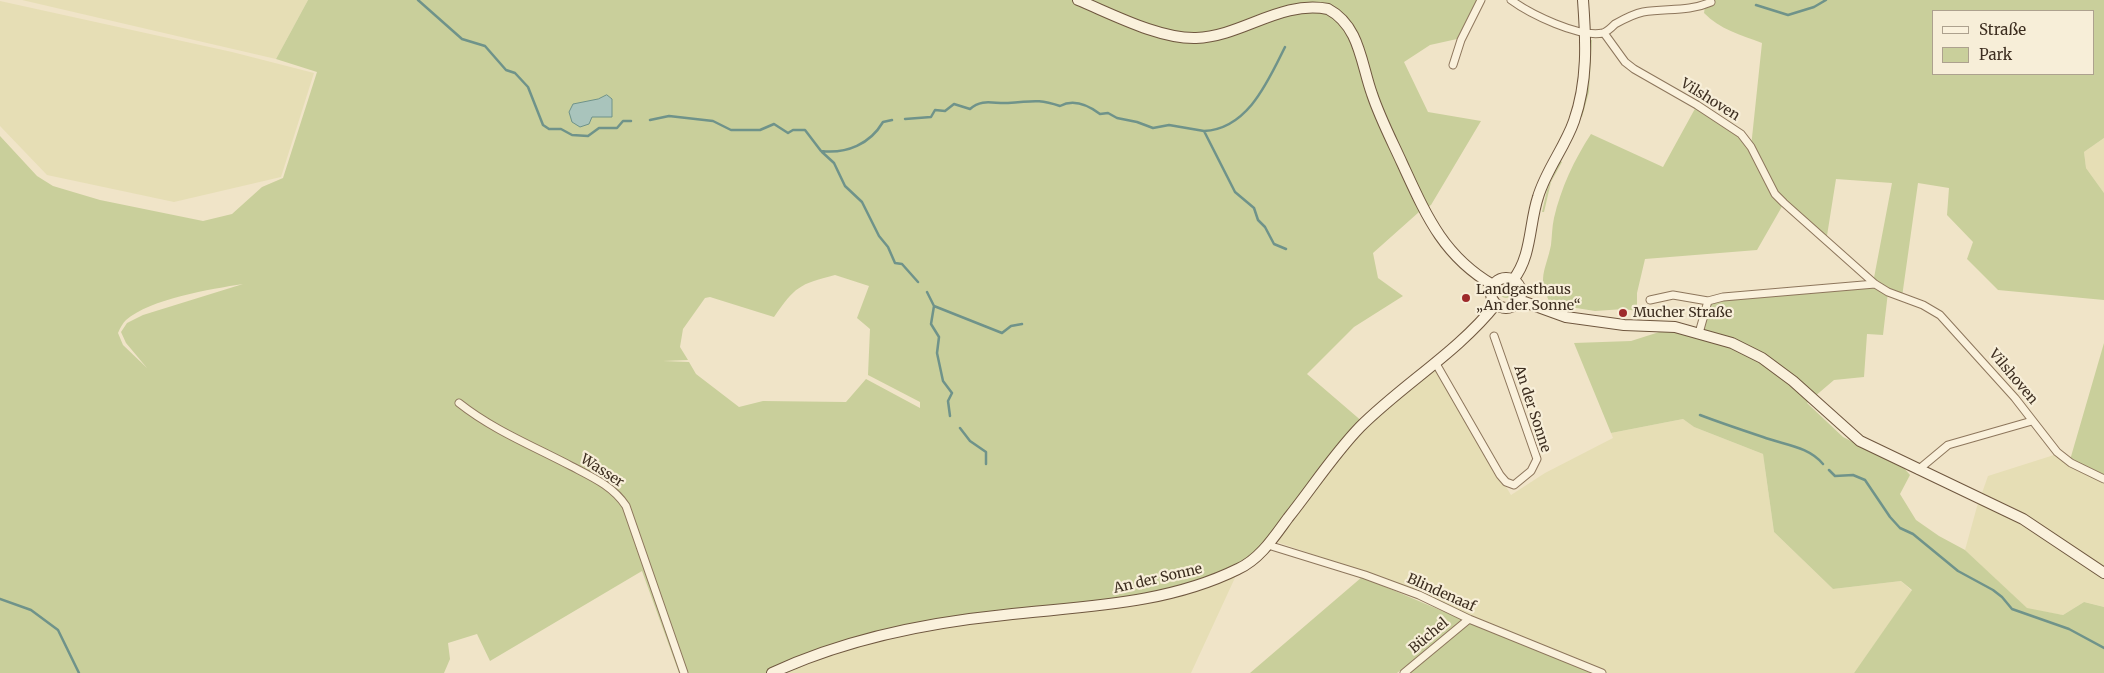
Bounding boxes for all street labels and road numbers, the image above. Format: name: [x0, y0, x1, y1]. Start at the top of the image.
street label: Vilshoven: [1677, 75, 1743, 125]
street label: Vilshoven: [1985, 346, 2041, 408]
street label: An der Sonne: [1510, 363, 1554, 455]
street label: Wasser: [577, 451, 627, 491]
street label: An der Sonne: [1112, 561, 1204, 597]
street label: Blindenaaf: [1404, 570, 1478, 616]
street label: Büchel: [1406, 615, 1452, 657]

